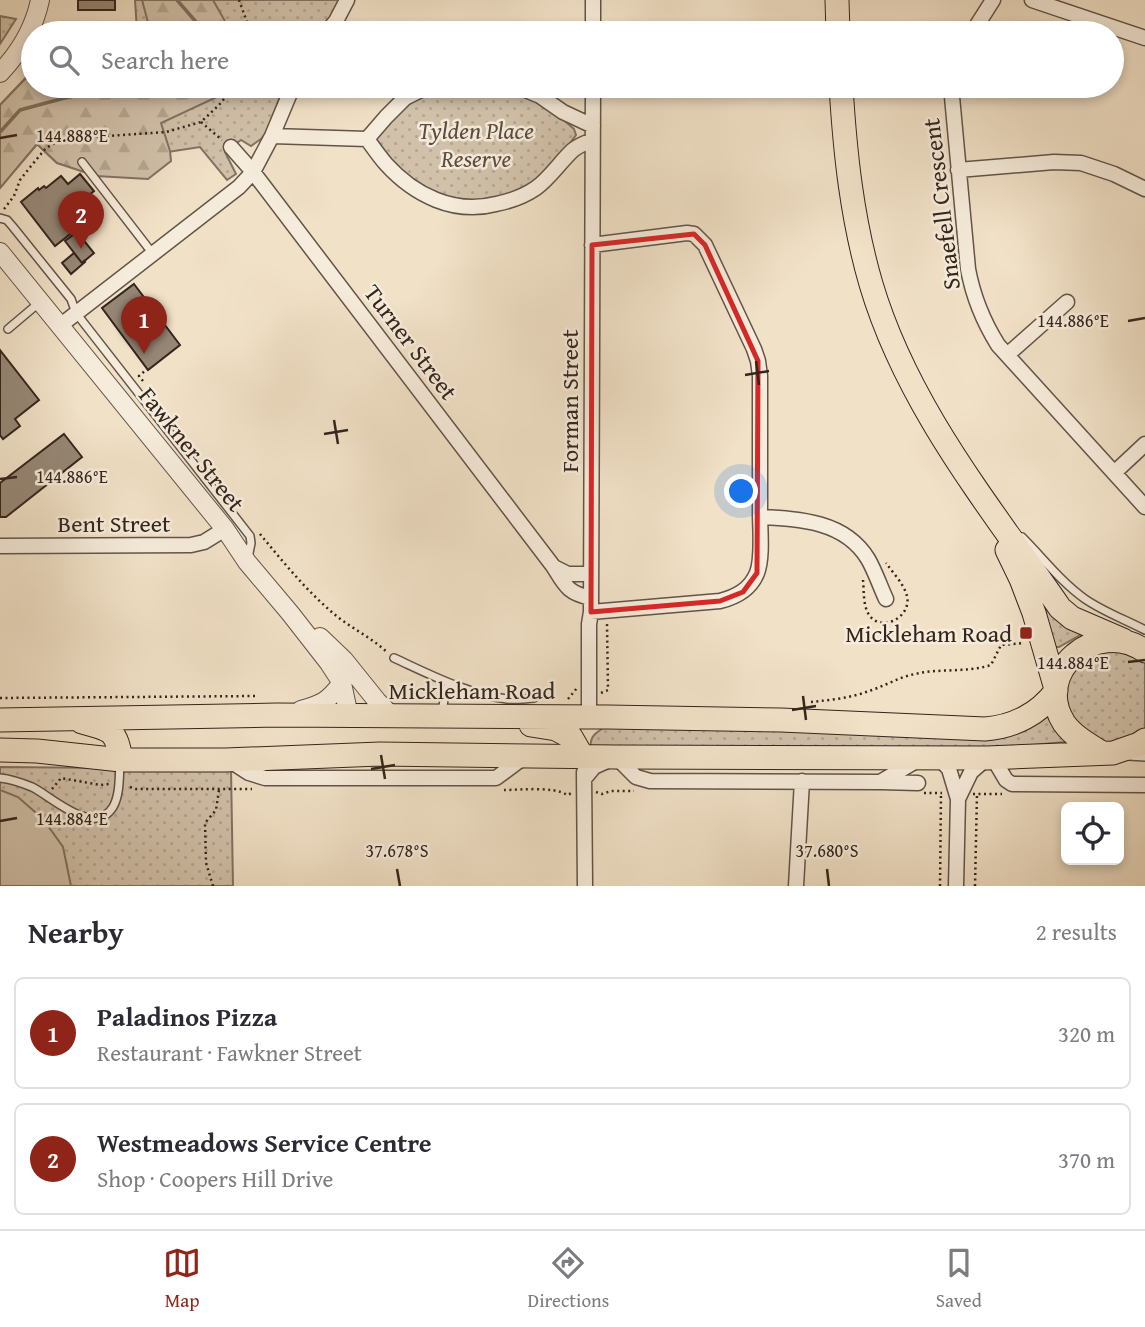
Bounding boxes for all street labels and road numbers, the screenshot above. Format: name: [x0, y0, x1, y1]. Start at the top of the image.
street label: Snaefell Crescent: [913, 116, 969, 292]
street label: Turner Street: [356, 277, 467, 408]
street label: Forman Street: [552, 329, 587, 473]
street label: Fawkner Street: [131, 379, 254, 519]
street label: Bent Street: [58, 506, 171, 541]
street label: Mickleham Road: [389, 673, 556, 708]

